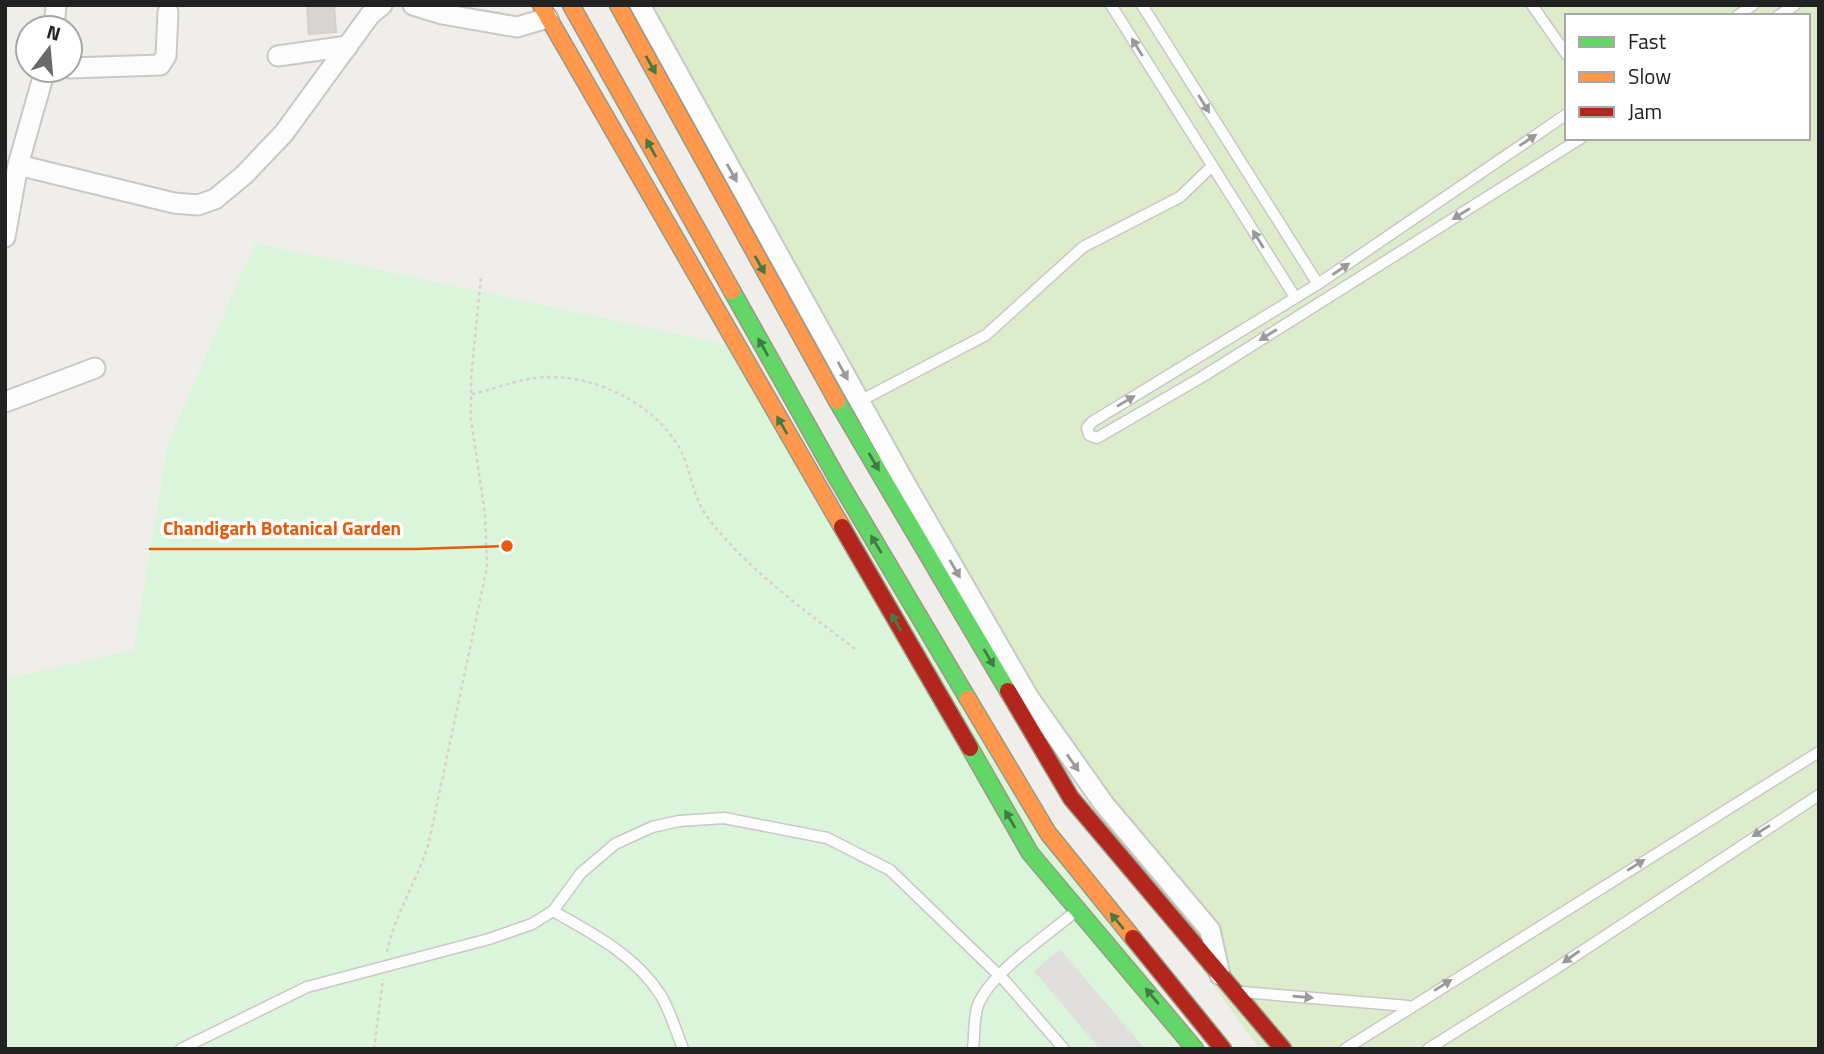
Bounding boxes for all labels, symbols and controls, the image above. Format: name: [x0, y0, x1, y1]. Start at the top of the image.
north arrow: [14, 14, 84, 84]
legend: [1565, 14, 1810, 140]
text: N: [43, 16, 64, 48]
text: Fast: [1628, 25, 1667, 57]
one-way arrow: [1131, 37, 1144, 56]
one-way arrow: [645, 55, 657, 75]
text: Slow: [1628, 60, 1671, 92]
one-way arrow: [1198, 95, 1211, 114]
text: Jam: [1628, 95, 1662, 127]
one-way arrow: [1519, 134, 1538, 147]
one-way arrow: [645, 139, 657, 158]
one-way arrow: [726, 163, 738, 182]
one-way arrow: [1451, 207, 1470, 220]
one-way arrow: [1252, 229, 1265, 249]
one-way arrow: [754, 255, 766, 275]
one-way arrow: [1331, 262, 1350, 275]
one-way arrow: [1259, 329, 1278, 342]
one-way arrow: [757, 337, 769, 356]
one-way arrow: [837, 362, 849, 381]
one-way arrow: [1117, 395, 1136, 407]
one-way arrow: [776, 415, 789, 434]
one-way arrow: [867, 452, 879, 472]
callout: Chandigarh Botanical Garden: [149, 509, 415, 549]
text: Chandigarh Botanical Garden: [163, 513, 401, 542]
one-way arrow: [870, 534, 882, 554]
one-way arrow: [948, 560, 961, 579]
one-way arrow: [890, 612, 902, 631]
one-way arrow: [983, 649, 995, 668]
one-way arrow: [1067, 753, 1080, 773]
one-way arrow: [1004, 809, 1016, 828]
one-way arrow: [1751, 824, 1770, 837]
one-way arrow: [1627, 859, 1646, 871]
one-way arrow: [1110, 912, 1125, 930]
one-way arrow: [1562, 950, 1581, 963]
one-way arrow: [1434, 979, 1453, 991]
one-way arrow: [1145, 987, 1160, 1004]
one-way arrow: [1292, 992, 1314, 1003]

